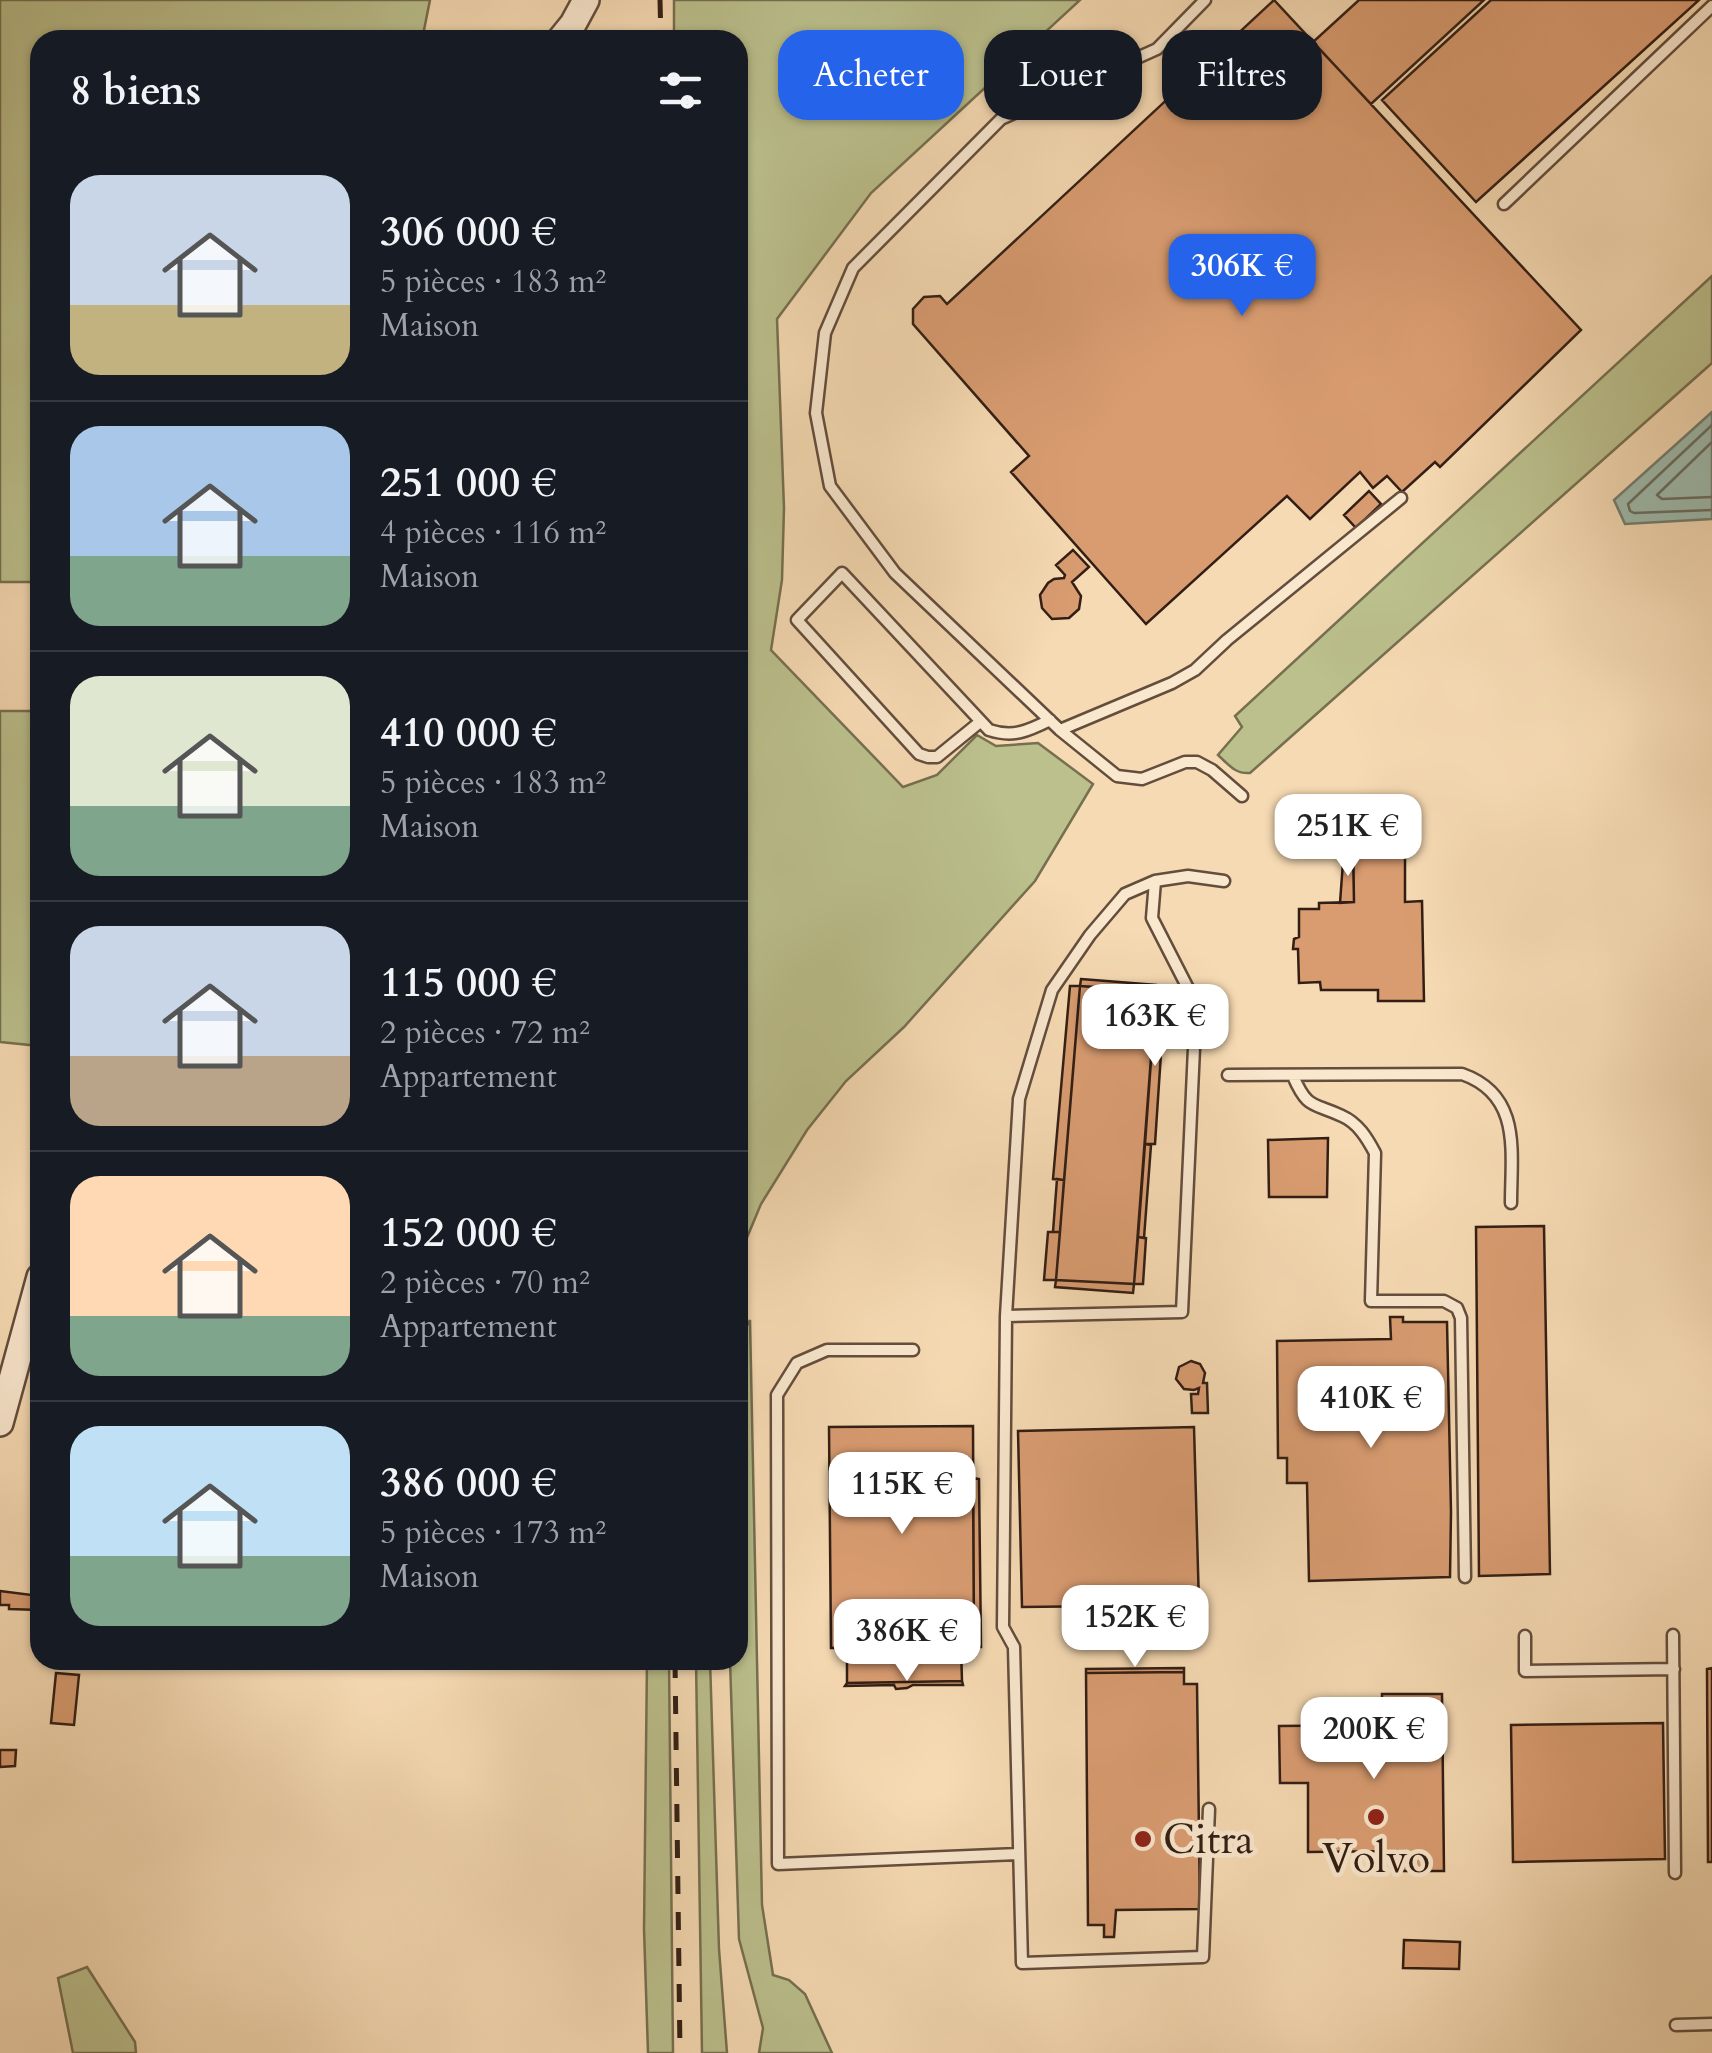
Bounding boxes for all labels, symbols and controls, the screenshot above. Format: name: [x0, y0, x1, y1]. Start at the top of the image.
chip: Acheter: [778, 30, 964, 120]
chip: Louer: [984, 30, 1142, 120]
chip: Filtres: [1162, 30, 1322, 120]
text: 8 biens: [70, 62, 201, 119]
icon: filters: [653, 63, 708, 118]
text: 306 000 €: [380, 203, 557, 260]
icon: home: [150, 215, 270, 335]
pin: 306K €: [1161, 234, 1323, 319]
text: 306K €: [1191, 244, 1293, 288]
text: 5 pièces · 183 m²: [380, 260, 606, 304]
text: Maison: [380, 304, 479, 348]
text: 251 000 €: [380, 454, 557, 511]
icon: home: [150, 466, 270, 586]
text: 4 pièces · 116 m²: [380, 511, 606, 555]
text: Maison: [380, 555, 479, 599]
text: 410 000 €: [380, 704, 557, 761]
icon: home: [150, 716, 270, 836]
text: 5 pièces · 183 m²: [380, 761, 606, 805]
pin: 251K €: [1267, 794, 1429, 879]
text: 251K €: [1297, 804, 1399, 848]
text: Maison: [380, 805, 479, 849]
text: 115 000 €: [380, 954, 557, 1011]
icon: home: [150, 966, 270, 1086]
pin: 163K €: [1074, 984, 1236, 1069]
text: 163K €: [1104, 994, 1206, 1038]
text: 2 pièces · 72 m²: [380, 1011, 590, 1055]
text: Appartement: [380, 1055, 557, 1099]
text: 152 000 €: [380, 1204, 557, 1261]
icon: home: [150, 1216, 270, 1336]
text: 2 pièces · 70 m²: [380, 1261, 590, 1305]
text: Appartement: [380, 1305, 557, 1349]
pin: 410K €: [1290, 1366, 1452, 1451]
text: 410K €: [1320, 1376, 1422, 1420]
pin: 115K €: [821, 1452, 983, 1537]
text: 386 000 €: [380, 1454, 557, 1511]
text: 115K €: [851, 1462, 953, 1506]
icon: home: [150, 1466, 270, 1586]
text: 5 pièces · 173 m²: [380, 1511, 606, 1555]
text: Maison: [380, 1555, 479, 1599]
pin: 152K €: [1054, 1585, 1216, 1670]
text: 152K €: [1084, 1595, 1186, 1639]
pin: 386K €: [826, 1599, 988, 1684]
text: 386K €: [856, 1609, 958, 1653]
pin: 200K €: [1293, 1697, 1455, 1782]
text: 200K €: [1323, 1707, 1425, 1751]
marker: Volvo: [1365, 1806, 1387, 1828]
place label: Citra: [1163, 1811, 1254, 1868]
marker: Citra: [1132, 1828, 1154, 1850]
place label: Volvo: [1322, 1830, 1430, 1887]

